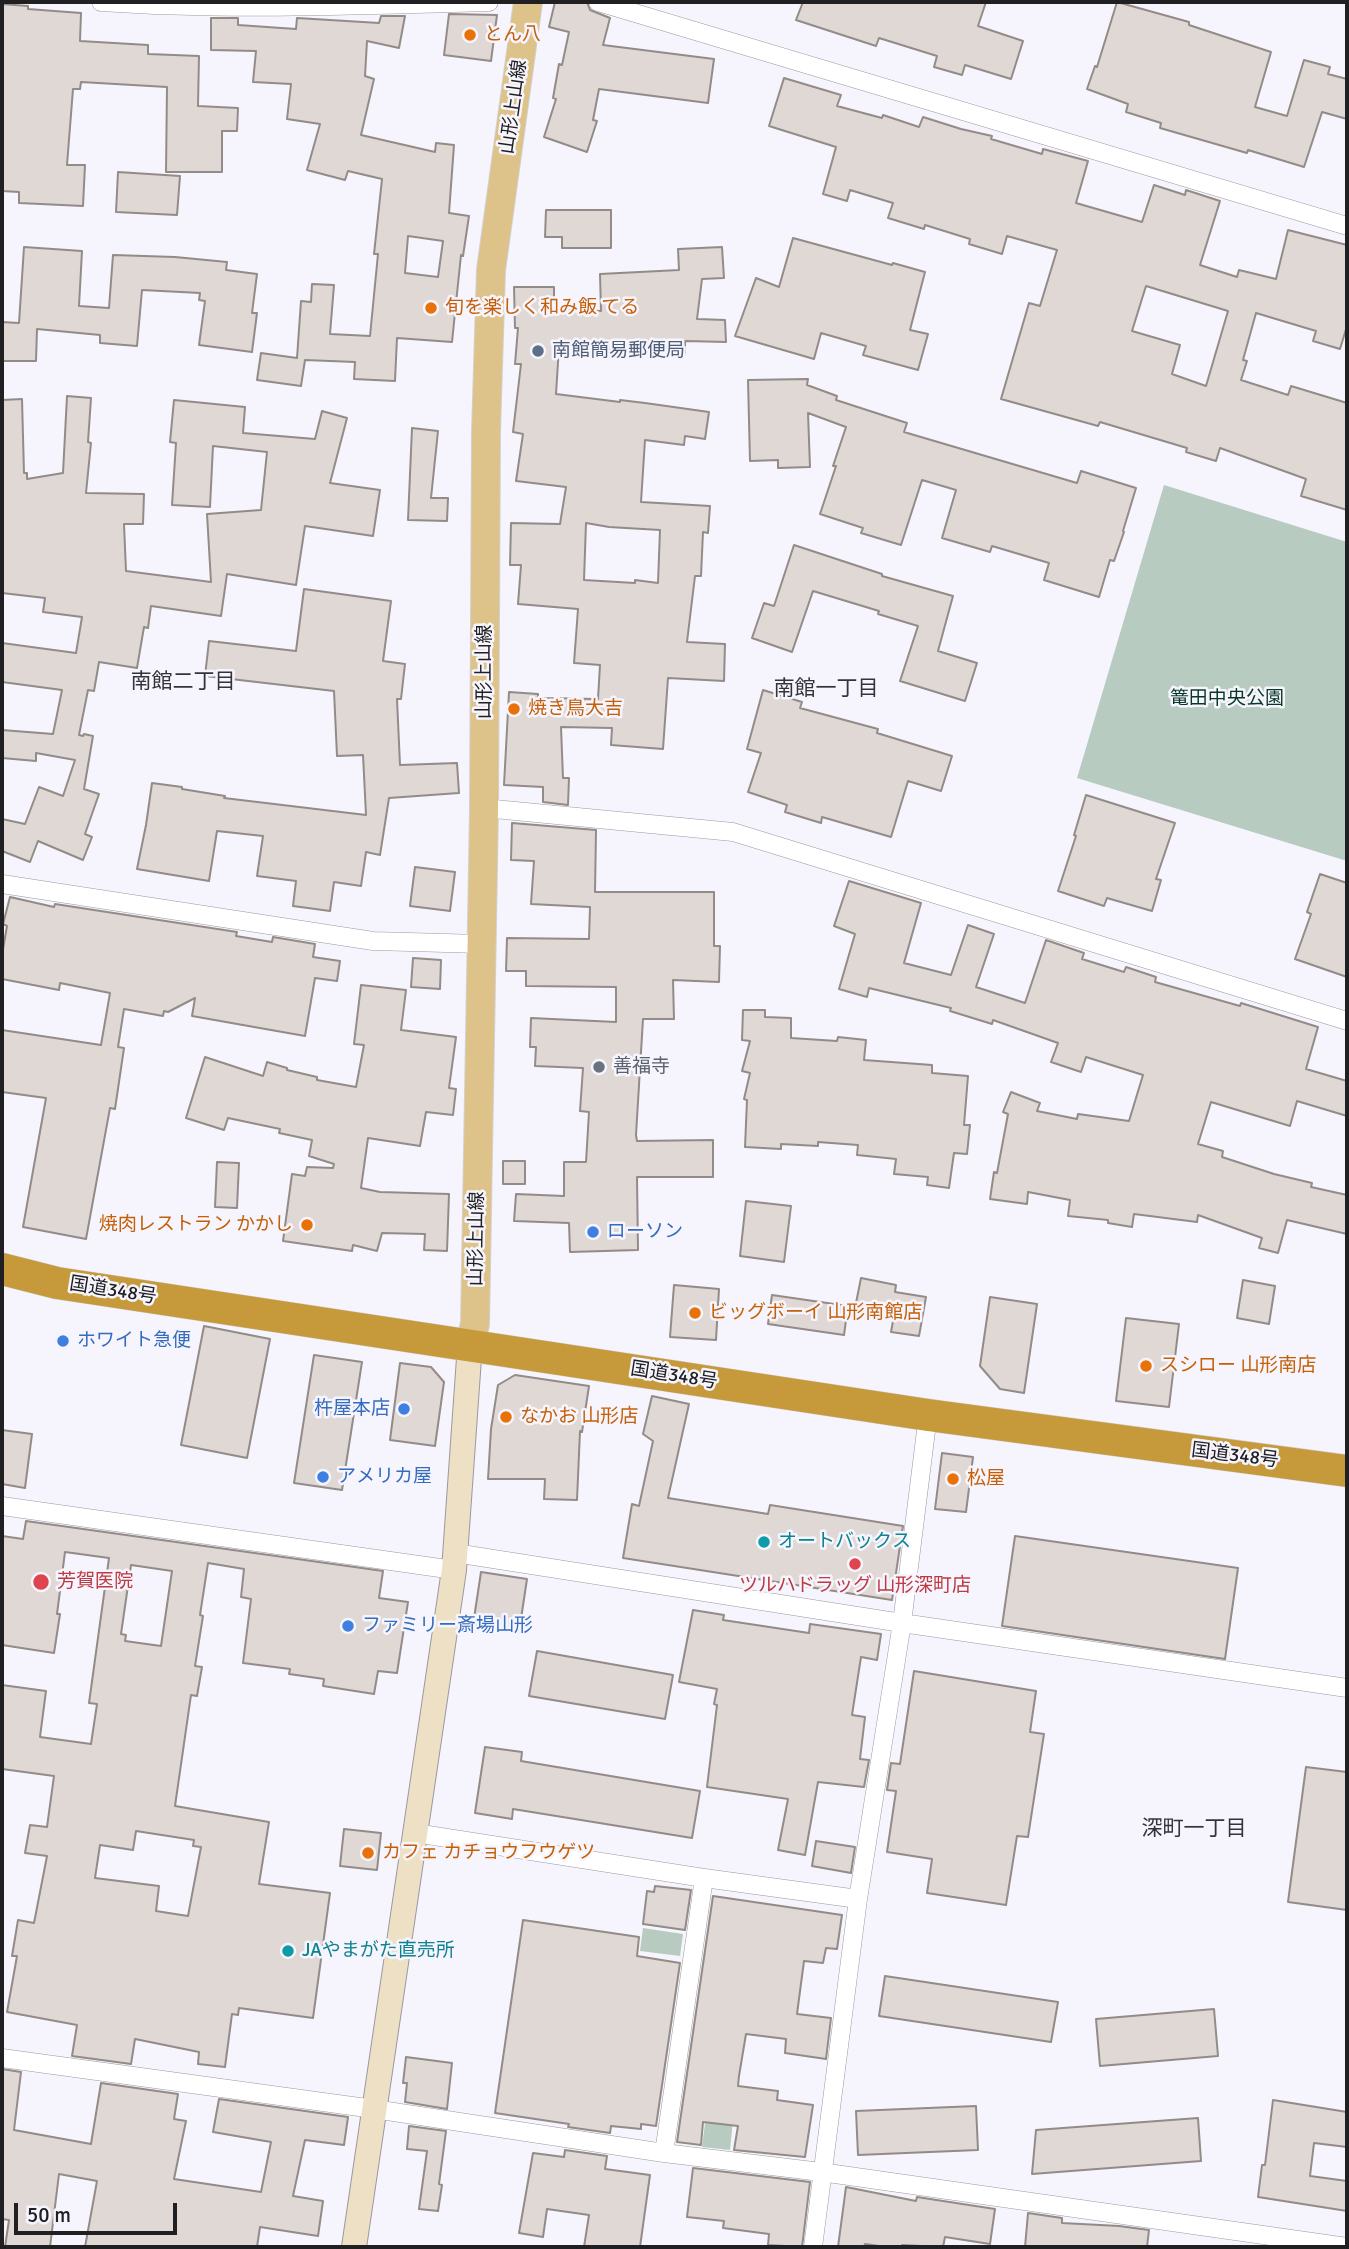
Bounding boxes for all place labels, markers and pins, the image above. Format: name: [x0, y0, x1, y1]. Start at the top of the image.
place label: とん八: [484, 24, 541, 46]
marker: とん八: [462, 27, 478, 43]
place label: 旬を楽しく和み飯 てる: [445, 297, 639, 319]
marker: 旬を楽しく和み飯 てる: [423, 300, 439, 316]
place label: 南館簡易郵便局: [552, 340, 685, 362]
marker: 南館簡易郵便局: [530, 343, 546, 359]
place label: 焼き鳥大吉: [528, 698, 623, 720]
marker: 焼き鳥大吉: [506, 701, 522, 717]
place label: 善福寺: [613, 1056, 670, 1078]
marker: 善福寺: [591, 1059, 607, 1075]
place label: 焼肉レストラン かかし: [99, 1214, 293, 1236]
marker: 焼肉レストラン かかし: [299, 1217, 315, 1233]
place label: ローソン: [607, 1221, 683, 1243]
marker: ローソン: [585, 1224, 601, 1240]
place label: ビッグボーイ 山形南館店: [709, 1302, 922, 1324]
marker: ビッグボーイ 山形南館店: [687, 1305, 703, 1321]
place label: ホワイト急便: [77, 1330, 191, 1352]
marker: ホワイト急便: [55, 1333, 71, 1349]
place label: スシロー 山形南店: [1160, 1355, 1316, 1377]
marker: スシロー 山形南店: [1138, 1358, 1154, 1374]
place label: 杵屋本店: [314, 1398, 390, 1420]
marker: 杵屋本店: [396, 1401, 412, 1417]
place label: なかお 山形店: [520, 1406, 638, 1428]
marker: なかお 山形店: [498, 1409, 514, 1425]
place label: アメリカ屋: [337, 1466, 432, 1488]
place label: 松屋: [967, 1468, 1005, 1490]
marker: アメリカ屋: [315, 1469, 331, 1485]
marker: 松屋: [945, 1471, 961, 1487]
place label: オートバックス: [778, 1531, 911, 1553]
marker: オートバックス: [756, 1534, 772, 1550]
marker: ツルハドラッグ 山形深町店: [847, 1556, 863, 1572]
place label: 芳賀医院: [57, 1571, 133, 1593]
marker: 芳賀医院: [31, 1572, 51, 1592]
place label: ツルハドラッグ 山形深町店: [739, 1575, 971, 1597]
place label: ファミリー斎場山形: [362, 1615, 533, 1637]
marker: ファミリー斎場山形: [340, 1618, 356, 1634]
place label: カフェ カチョウフウゲツ: [382, 1842, 595, 1864]
marker: カフェ カチョウフウゲツ: [360, 1845, 376, 1861]
place label: JAやまがた直売所: [302, 1940, 455, 1962]
marker: JAやまがた直売所: [280, 1943, 296, 1959]

